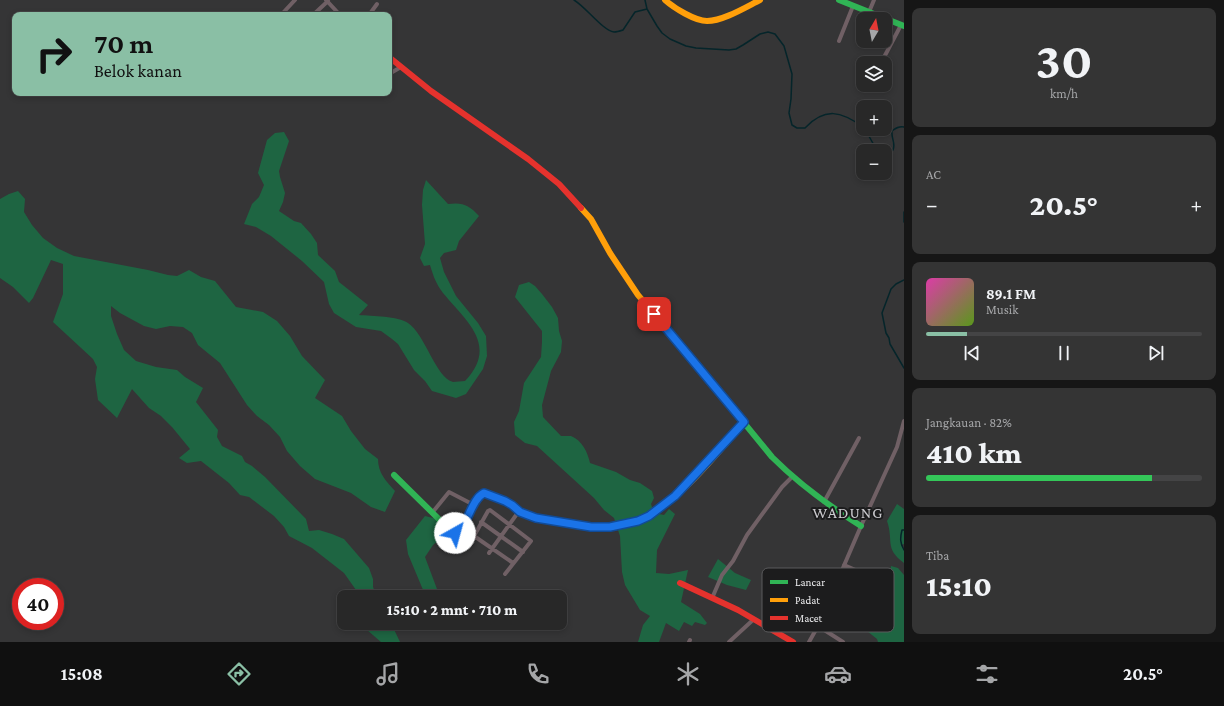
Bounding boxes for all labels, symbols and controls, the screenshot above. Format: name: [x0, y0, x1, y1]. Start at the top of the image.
north arrow: [856, 12, 892, 48]
map controls: [856, 12, 892, 180]
icon: right: [28, 28, 80, 80]
text: 70 m: [94, 28, 153, 59]
text: 30: [1036, 31, 1092, 89]
button: layers: [856, 56, 892, 92]
text: Belok kanan: [94, 61, 182, 81]
text: km/h: [1050, 86, 1078, 101]
button: +: [856, 100, 892, 136]
button: −: [856, 144, 892, 180]
text: AC: [926, 167, 941, 182]
text: 20.5°: [1030, 188, 1098, 221]
text: −: [926, 192, 938, 217]
text: +: [1190, 192, 1202, 217]
text: 89.1 FM: [986, 286, 1036, 302]
pin: [637, 297, 671, 331]
text: Musik: [986, 302, 1018, 317]
icon: arrive: [643, 303, 665, 325]
icon: previous: [961, 342, 983, 364]
icon: pause: [1053, 342, 1075, 364]
icon: next: [1145, 342, 1167, 364]
text: Jangkauan · 82%: [926, 415, 1012, 430]
text: 410 km: [926, 436, 1022, 469]
district label: WADUNG: [813, 504, 883, 521]
position arrow: [434, 512, 476, 554]
text: Tiba: [926, 548, 949, 563]
legend: [762, 568, 894, 632]
text: 15:10: [926, 569, 992, 602]
text: Lancar: [795, 576, 825, 588]
speed limit sign: 40: [12, 578, 64, 630]
text: Padat: [795, 594, 820, 606]
text: 15:10 · 2 mnt · 710 m: [387, 602, 517, 618]
text: Macet: [795, 612, 823, 624]
icon: directions: [225, 660, 253, 688]
icon: music: [374, 660, 402, 688]
icon: phone: [524, 660, 552, 688]
icon: climate: [674, 660, 702, 688]
icon: car: [824, 660, 852, 688]
icon: filters: [973, 660, 1001, 688]
text: 15:08: [61, 664, 103, 684]
text: 20.5°: [1123, 664, 1163, 684]

